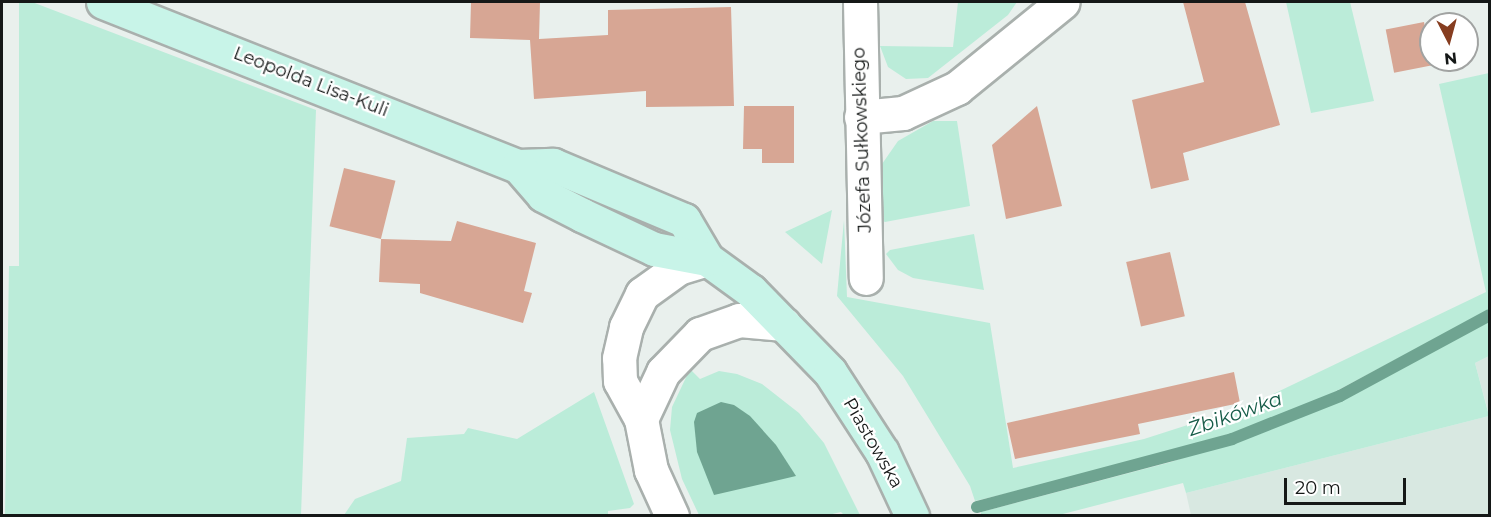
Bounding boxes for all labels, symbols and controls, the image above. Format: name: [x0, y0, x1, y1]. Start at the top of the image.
north arrow: [1419, 12, 1479, 72]
street label: Leopolda Lisa-Kuli: [230, 42, 392, 122]
street label: Józefa Sułkowskiego: [848, 47, 876, 233]
text: N: [1443, 48, 1458, 69]
water label: Żbikówka: [1185, 387, 1285, 441]
street label: Piastowska: [838, 394, 908, 492]
scale bar: [1287, 466, 1408, 504]
text: 20 m: [1295, 477, 1341, 499]

